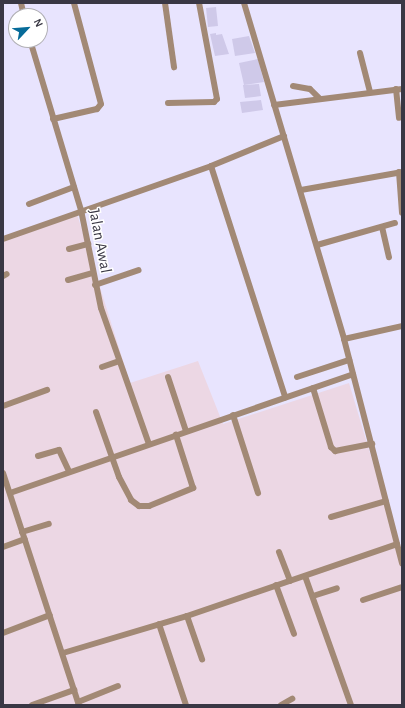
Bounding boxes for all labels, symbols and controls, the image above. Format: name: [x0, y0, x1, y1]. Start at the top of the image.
north arrow: [8, 8, 48, 48]
text: N: [32, 17, 45, 29]
street label: Jalan Awal: [84, 207, 116, 275]

